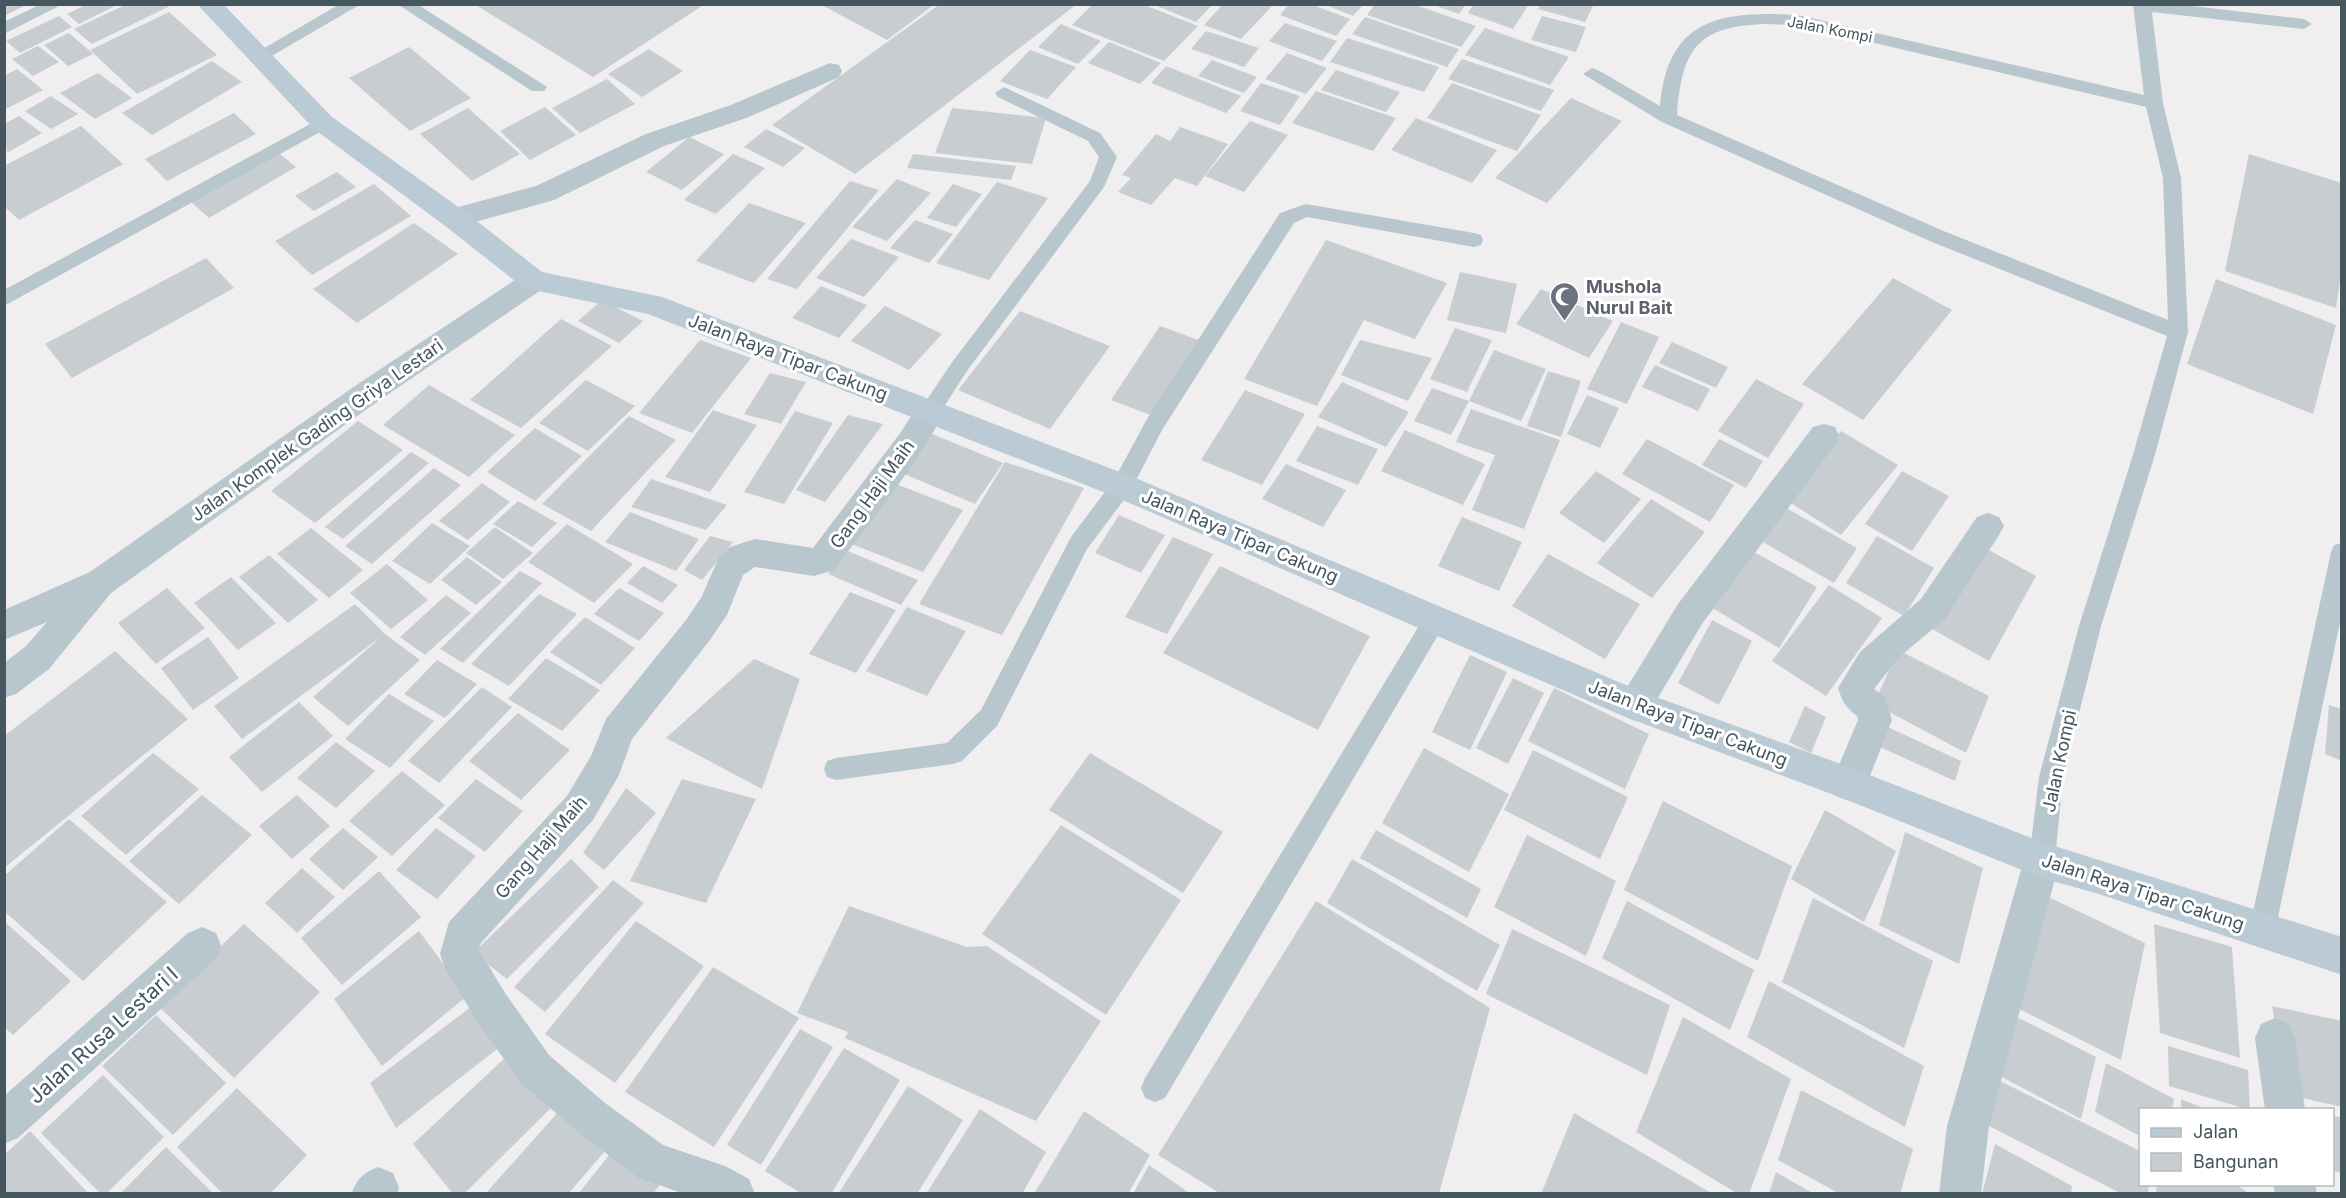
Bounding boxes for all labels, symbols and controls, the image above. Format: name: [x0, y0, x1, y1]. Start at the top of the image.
street label: Jalan Kompi: [1786, 11, 1874, 47]
place label: Mushola Nurul Bait: [1586, 276, 1673, 318]
mosque icon: Mushola Nurul Bait: [1549, 280, 1581, 322]
street label: Jalan Raya Tipar Cakung: [685, 309, 891, 405]
street label: Jalan Komplek Gading Griya Lestari: [187, 335, 447, 525]
street label: Gang Haji Maih: [826, 436, 918, 552]
street label: Jalan Raya Tipar Cakung: [1138, 485, 1342, 587]
street label: Jalan Raya Tipar Cakung: [1585, 675, 1791, 771]
street label: Jalan Kompi: [2038, 708, 2080, 814]
street label: Gang Haji Maih: [491, 791, 591, 903]
street label: Jalan Raya Tipar Cakung: [2039, 849, 2247, 935]
street label: Jalan Rusa Lestari I: [23, 961, 183, 1109]
legend: [2139, 1108, 2334, 1186]
text: Jalan: [2193, 1121, 2238, 1142]
text: Bangunan: [2193, 1151, 2279, 1172]

